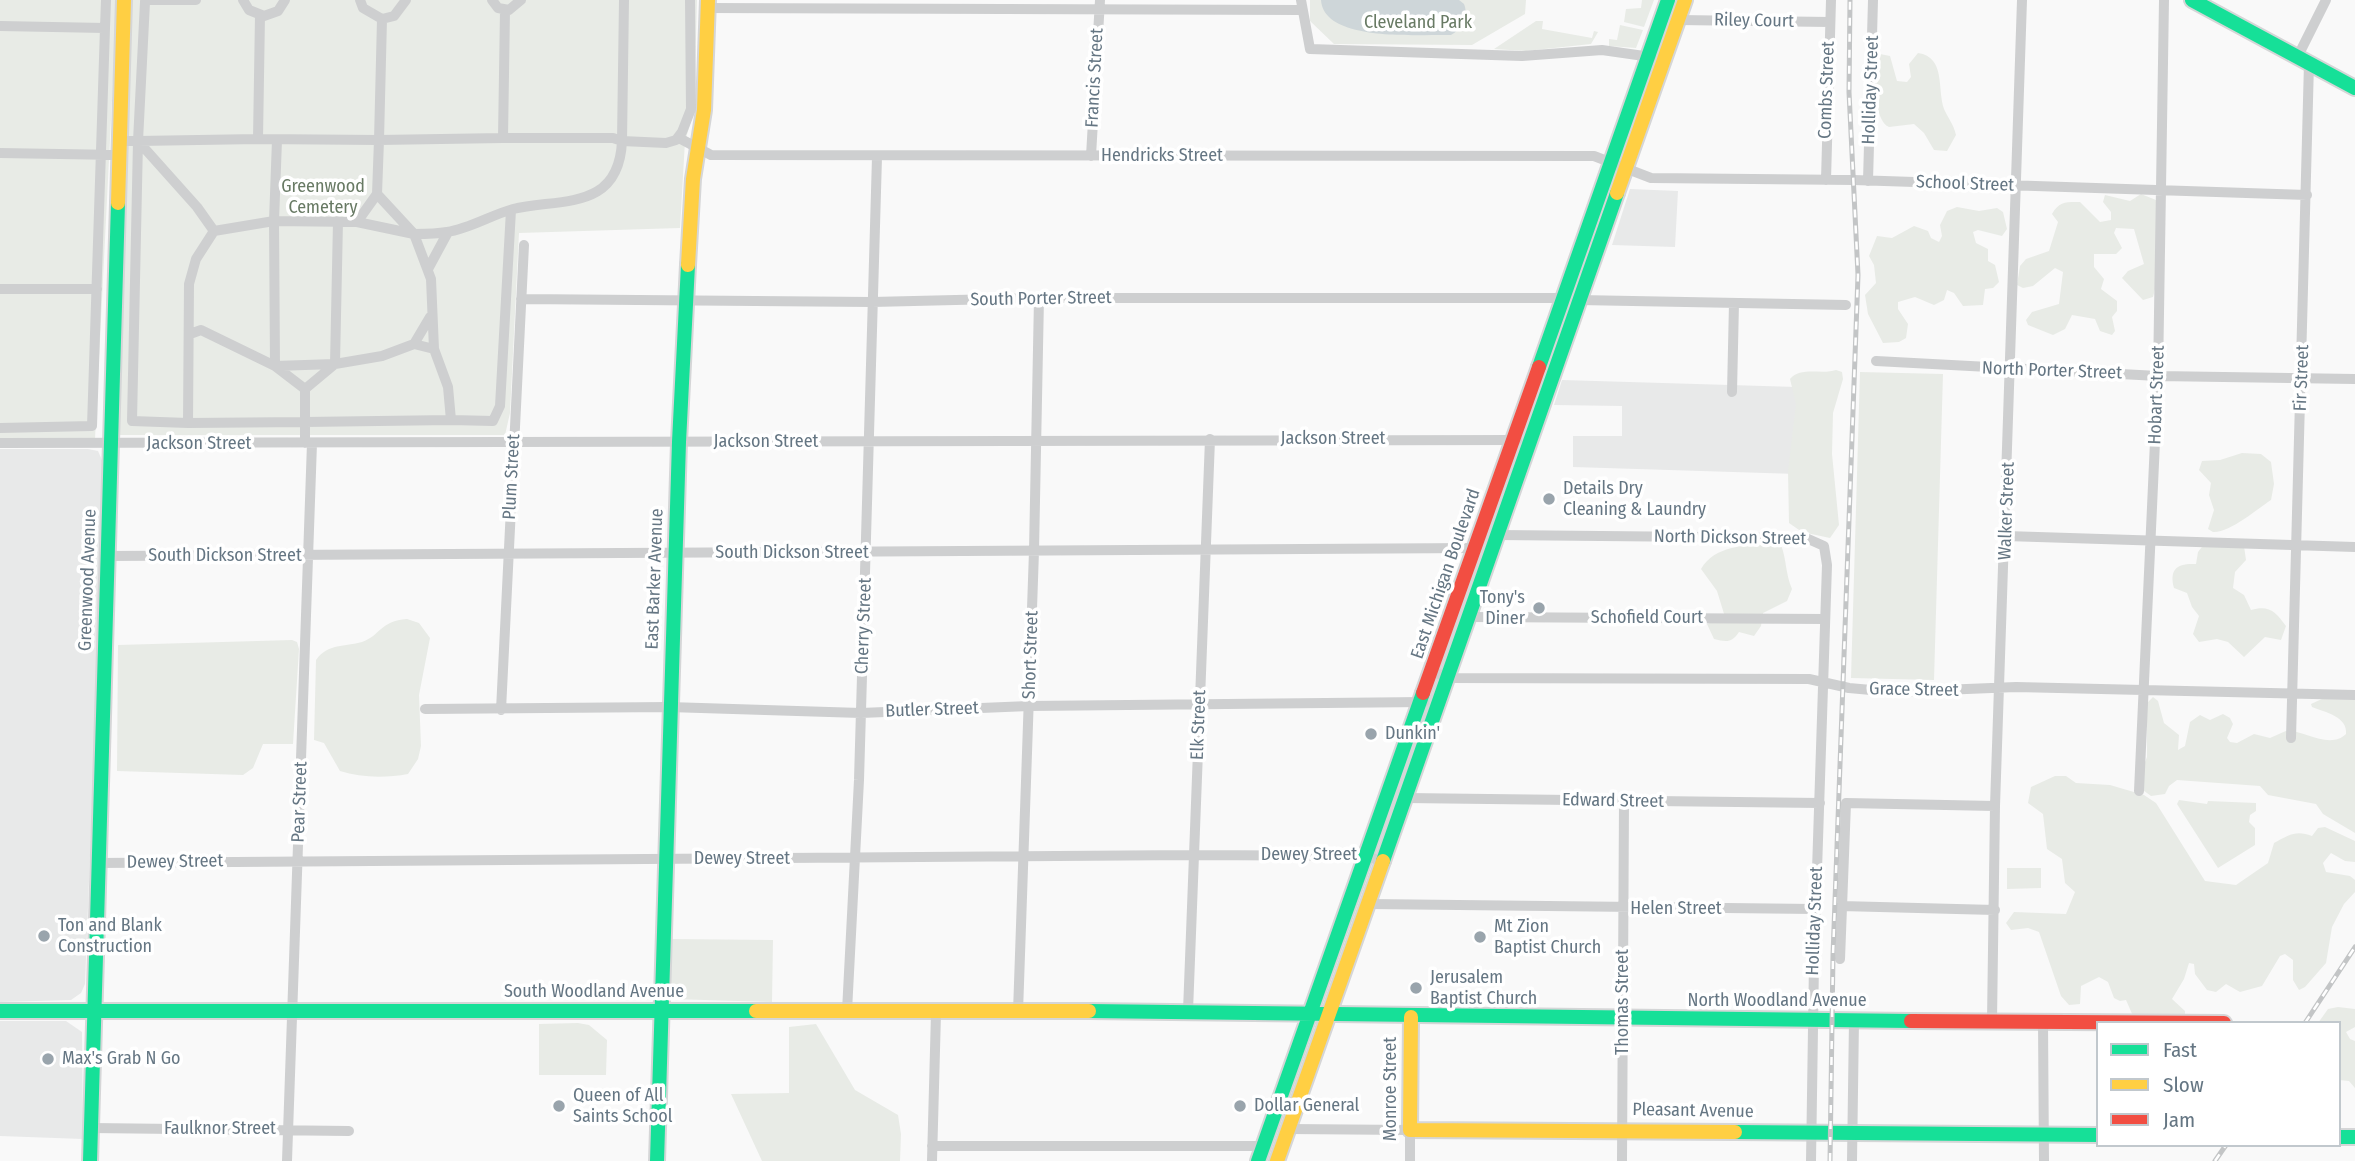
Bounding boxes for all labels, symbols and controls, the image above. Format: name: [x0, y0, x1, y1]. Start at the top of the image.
street label: Riley Court: [1714, 10, 1794, 32]
park label: Cleveland Park: [1364, 12, 1472, 34]
street label: Francis Street: [1082, 28, 1108, 128]
street label: Holliday Street: [1858, 35, 1884, 145]
street label: Combs Street: [1814, 41, 1840, 139]
street label: Hendricks Street: [1101, 145, 1223, 167]
street label: School Street: [1916, 171, 2014, 197]
park label: Greenwood Cemetery: [281, 176, 365, 218]
street label: South Porter Street: [970, 287, 1112, 311]
street label: Fir Street: [2290, 344, 2314, 412]
street label: Hobart Street: [2144, 345, 2170, 445]
street label: North Porter Street: [1982, 358, 2122, 384]
street label: Jackson Street: [1281, 428, 1385, 450]
street label: Jackson Street: [714, 431, 818, 453]
street label: Jackson Street: [147, 433, 251, 455]
street label: Plum Street: [499, 434, 525, 520]
street label: Walker Street: [1994, 462, 2020, 560]
place label: Details Dry Cleaning & Laundry: [1563, 478, 1706, 520]
street label: East Michigan Boulevard: [1407, 486, 1485, 662]
marker: Details Dry Cleaning & Laundry: [1541, 491, 1557, 507]
street label: East Barker Avenue: [642, 508, 668, 650]
street label: Greenwood Avenue: [75, 509, 101, 651]
street label: North Dickson Street: [1654, 526, 1806, 550]
street label: South Dickson Street: [715, 542, 869, 564]
street label: South Dickson Street: [148, 545, 302, 567]
street label: Cherry Street: [852, 577, 876, 675]
place label: Tony's Diner: [1480, 587, 1525, 630]
marker: Tony's Diner: [1531, 600, 1547, 616]
street label: Schofield Court: [1591, 607, 1703, 629]
street label: Short Street: [1019, 610, 1043, 700]
street label: Grace Street: [1869, 678, 1959, 702]
street label: Elk Street: [1187, 690, 1211, 760]
street label: Butler Street: [885, 698, 979, 722]
place label: Dunkin': [1385, 723, 1440, 745]
marker: Dunkin': [1363, 726, 1379, 742]
street label: Pear Street: [288, 761, 312, 843]
street label: Edward Street: [1562, 789, 1664, 813]
street label: Dewey Street: [1261, 844, 1357, 866]
street label: Dewey Street: [694, 848, 790, 870]
street label: Dewey Street: [127, 850, 223, 874]
street label: Holliday Street: [1802, 866, 1828, 976]
street label: Helen Street: [1630, 898, 1722, 920]
place label: Ton and Blank Construction: [58, 915, 162, 958]
place label: Mt Zion Baptist Church: [1494, 916, 1601, 958]
marker: Ton and Blank Construction: [36, 928, 52, 944]
marker: Mt Zion Baptist Church: [1472, 929, 1488, 945]
street label: Thomas Street: [1612, 949, 1634, 1055]
place label: Jerusalem Baptist Church: [1430, 967, 1537, 1010]
marker: Jerusalem Baptist Church: [1408, 980, 1424, 996]
street label: South Woodland Avenue: [504, 981, 684, 1003]
street label: North Woodland Avenue: [1687, 990, 1867, 1012]
legend: [2096, 1021, 2341, 1147]
street label: Monroe Street: [1380, 1037, 1402, 1141]
text: Fast: [2163, 1037, 2197, 1063]
place label: Max's Grab N Go: [62, 1048, 180, 1070]
marker: Max's Grab N Go: [40, 1051, 56, 1067]
text: Slow: [2163, 1072, 2204, 1098]
place label: Queen of All Saints School: [573, 1085, 672, 1128]
place label: Dollar General: [1254, 1095, 1359, 1117]
marker: Queen of All Saints School: [551, 1098, 567, 1114]
marker: Dollar General: [1232, 1098, 1248, 1114]
street label: Pleasant Avenue: [1632, 1099, 1754, 1123]
text: Jam: [2163, 1107, 2195, 1133]
street label: Faulknor Street: [164, 1118, 276, 1140]

